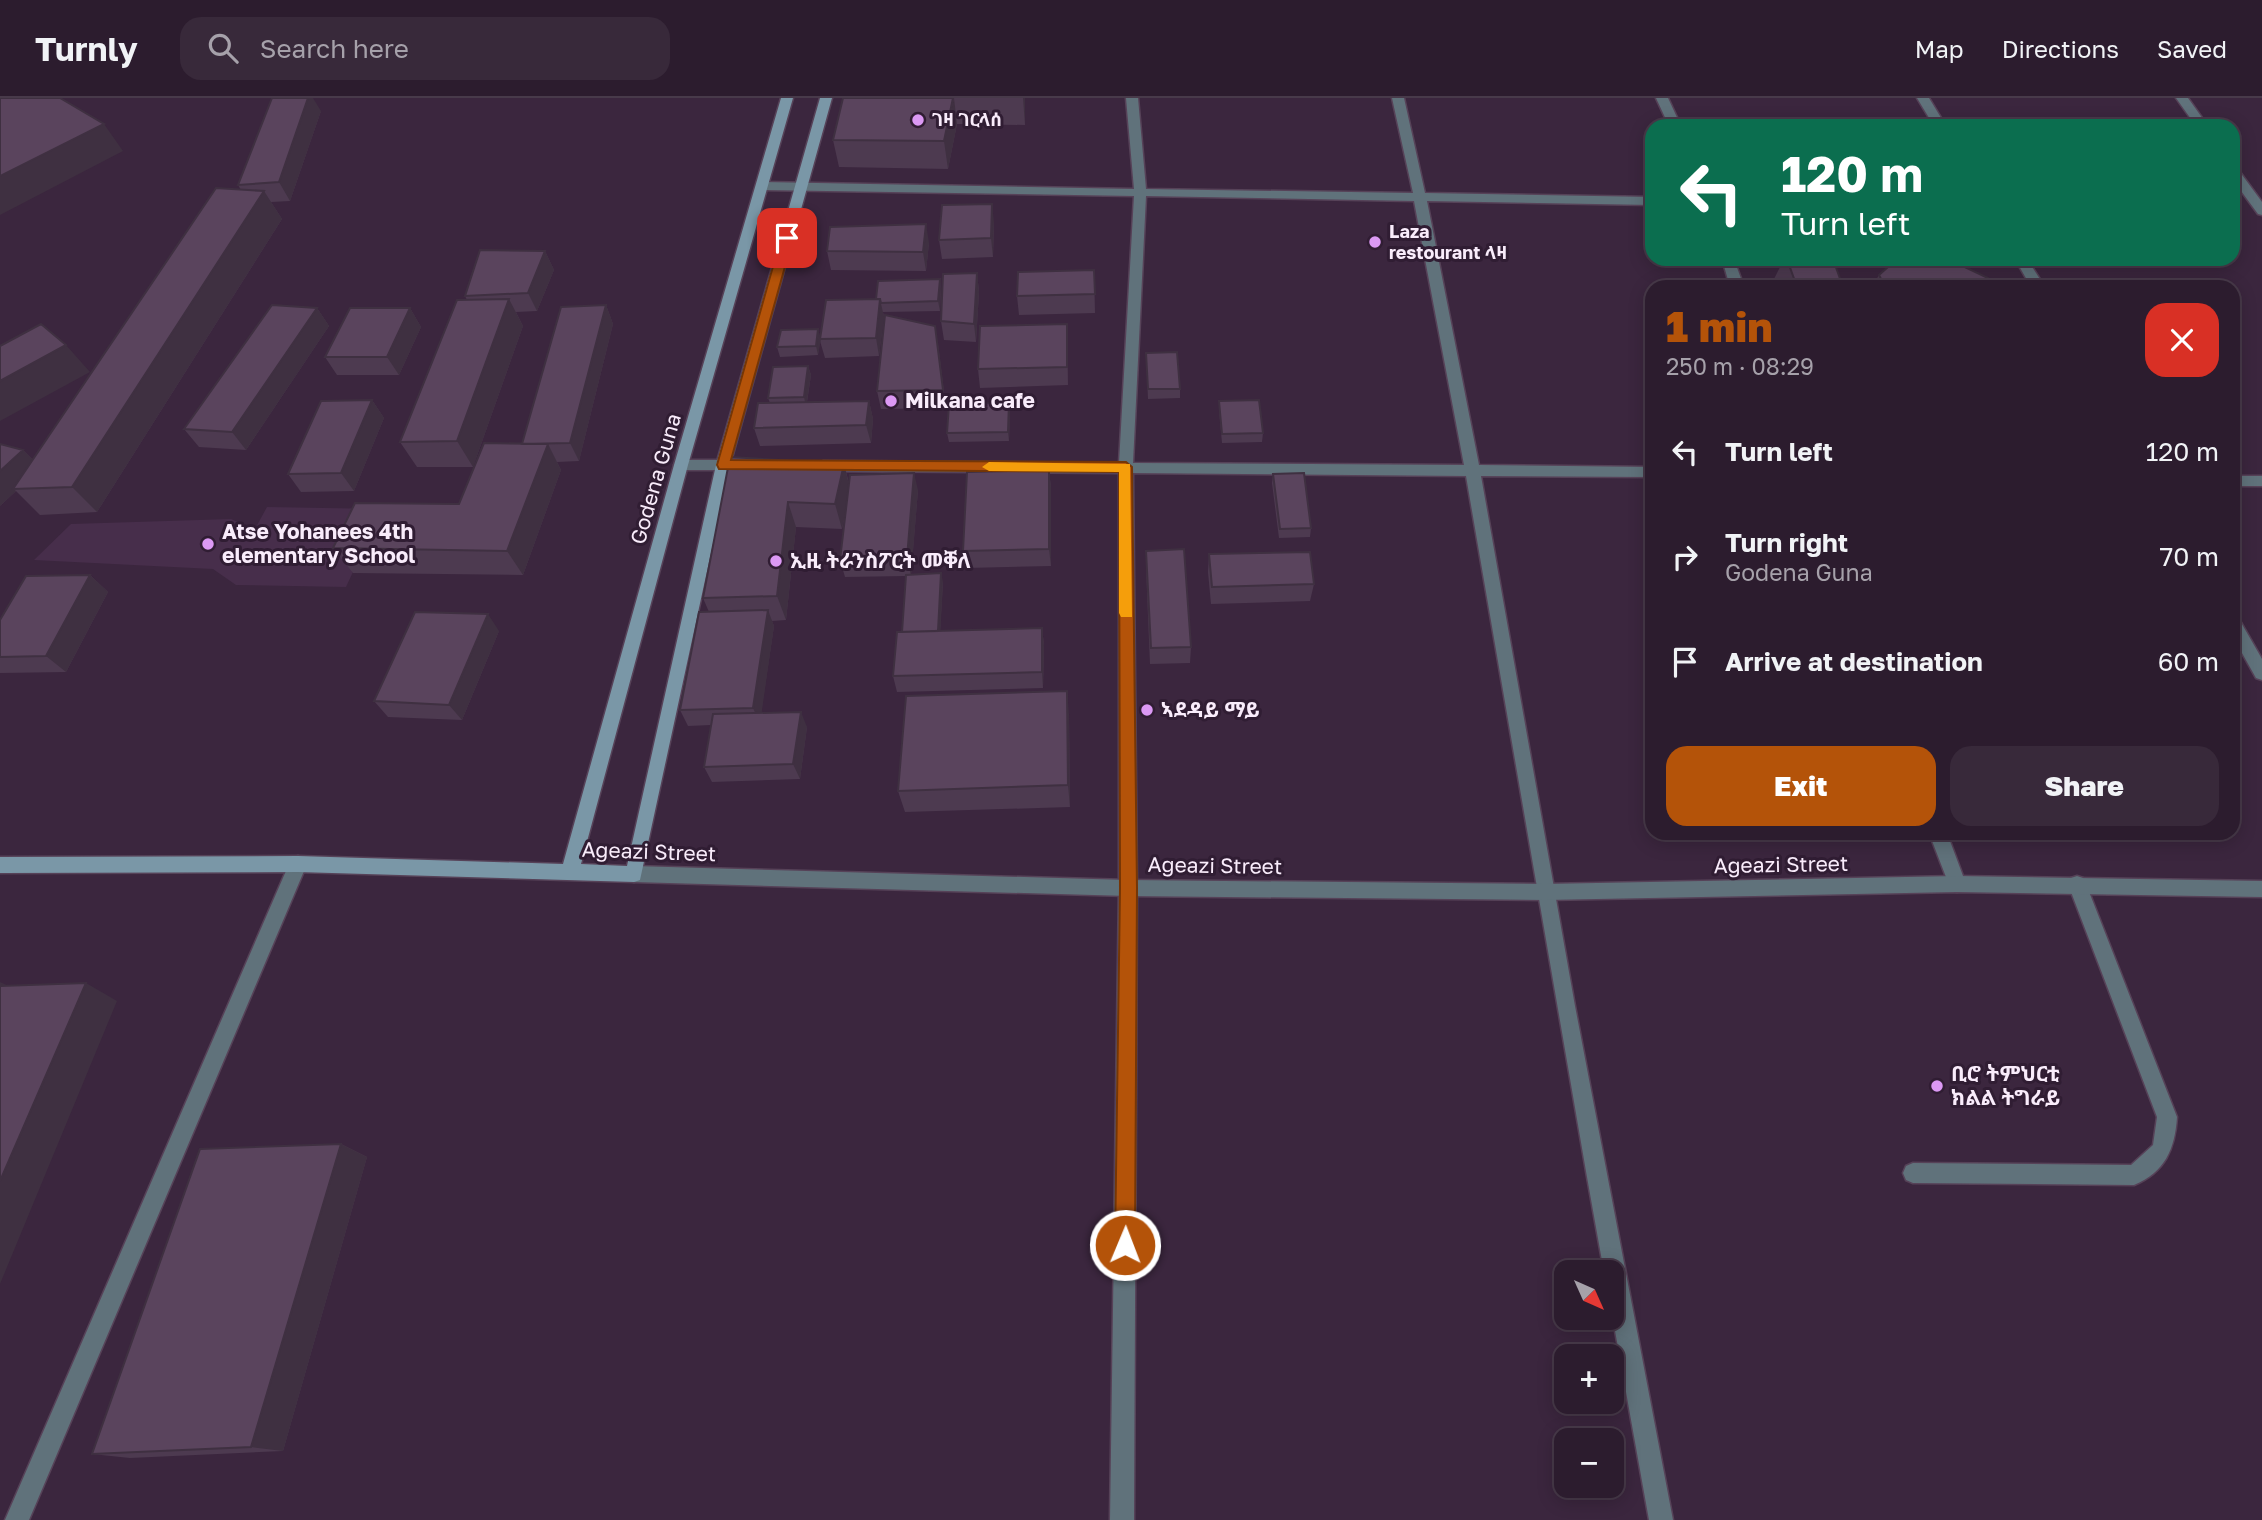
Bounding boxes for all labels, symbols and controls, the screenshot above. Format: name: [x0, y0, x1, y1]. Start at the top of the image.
search box: [180, 17, 670, 80]
text: Turnly: [35, 29, 138, 68]
icon: search: [204, 29, 242, 67]
text: Search here: [260, 33, 409, 64]
text: Map: [1915, 34, 1964, 63]
text: Directions: [2002, 34, 2119, 63]
text: Saved: [2157, 34, 2227, 63]
place label: ገዛ ገርላሰ: [932, 108, 1002, 130]
marker: ገዛ ገርላሰ: [910, 112, 926, 128]
text: 120 m: [1781, 144, 1923, 203]
icon: left: [1666, 147, 1757, 238]
text: Turn left: [1781, 204, 1910, 242]
pin: [757, 208, 817, 268]
icon: arrive: [768, 219, 806, 257]
place label: Laza restourant ላዛ: [1389, 220, 1507, 263]
marker: Laza restourant ላዛ: [1367, 234, 1383, 250]
text: 1 min: [1666, 301, 1773, 351]
button: close: [2145, 303, 2219, 377]
text: 250 m · 08:29: [1666, 352, 1814, 380]
place label: Milkana cafe: [905, 387, 1035, 413]
marker: Milkana cafe: [883, 393, 899, 409]
street label: Godena Guna: [624, 410, 686, 547]
icon: left: [1666, 433, 1704, 471]
text: Turn left: [1725, 436, 1833, 467]
text: 120 m: [2146, 436, 2219, 467]
place label: Atse Yohanees 4th elementary School: [222, 518, 415, 568]
text: Turn right: [1725, 527, 1848, 558]
marker: Atse Yohanees 4th elementary School: [200, 536, 216, 552]
icon: right: [1666, 538, 1704, 576]
text: 70 m: [2160, 541, 2219, 572]
place label: ኢዚ ትራንስፖርት መቐለ: [790, 547, 971, 573]
marker: ኢዚ ትራንስፖርት መቐለ: [768, 553, 784, 569]
text: Godena Guna: [1725, 558, 1873, 586]
icon: arrive: [1666, 643, 1704, 681]
text: Arrive at destination: [1725, 646, 1983, 677]
text: 60 m: [2158, 646, 2219, 677]
place label: ኣደዳይ ማይ: [1161, 696, 1260, 722]
marker: ኣደዳይ ማይ: [1139, 702, 1155, 718]
button: Exit: [1666, 746, 1936, 826]
button: Share: [1950, 746, 2219, 826]
street label: Ageazi Street: [581, 836, 717, 866]
street label: Ageazi Street: [1713, 850, 1848, 878]
street label: Ageazi Street: [1148, 851, 1283, 879]
place label: ቢሮ ትምህርቲ ክልል ትግራይ: [1951, 1060, 2060, 1110]
marker: ቢሮ ትምህርቲ ክልል ትግራይ: [1929, 1078, 1945, 1094]
position arrow: [1088, 1208, 1162, 1282]
north arrow: [1554, 1260, 1624, 1330]
map controls: [1554, 1260, 1624, 1498]
button: +: [1554, 1344, 1624, 1414]
button: −: [1554, 1428, 1624, 1498]

